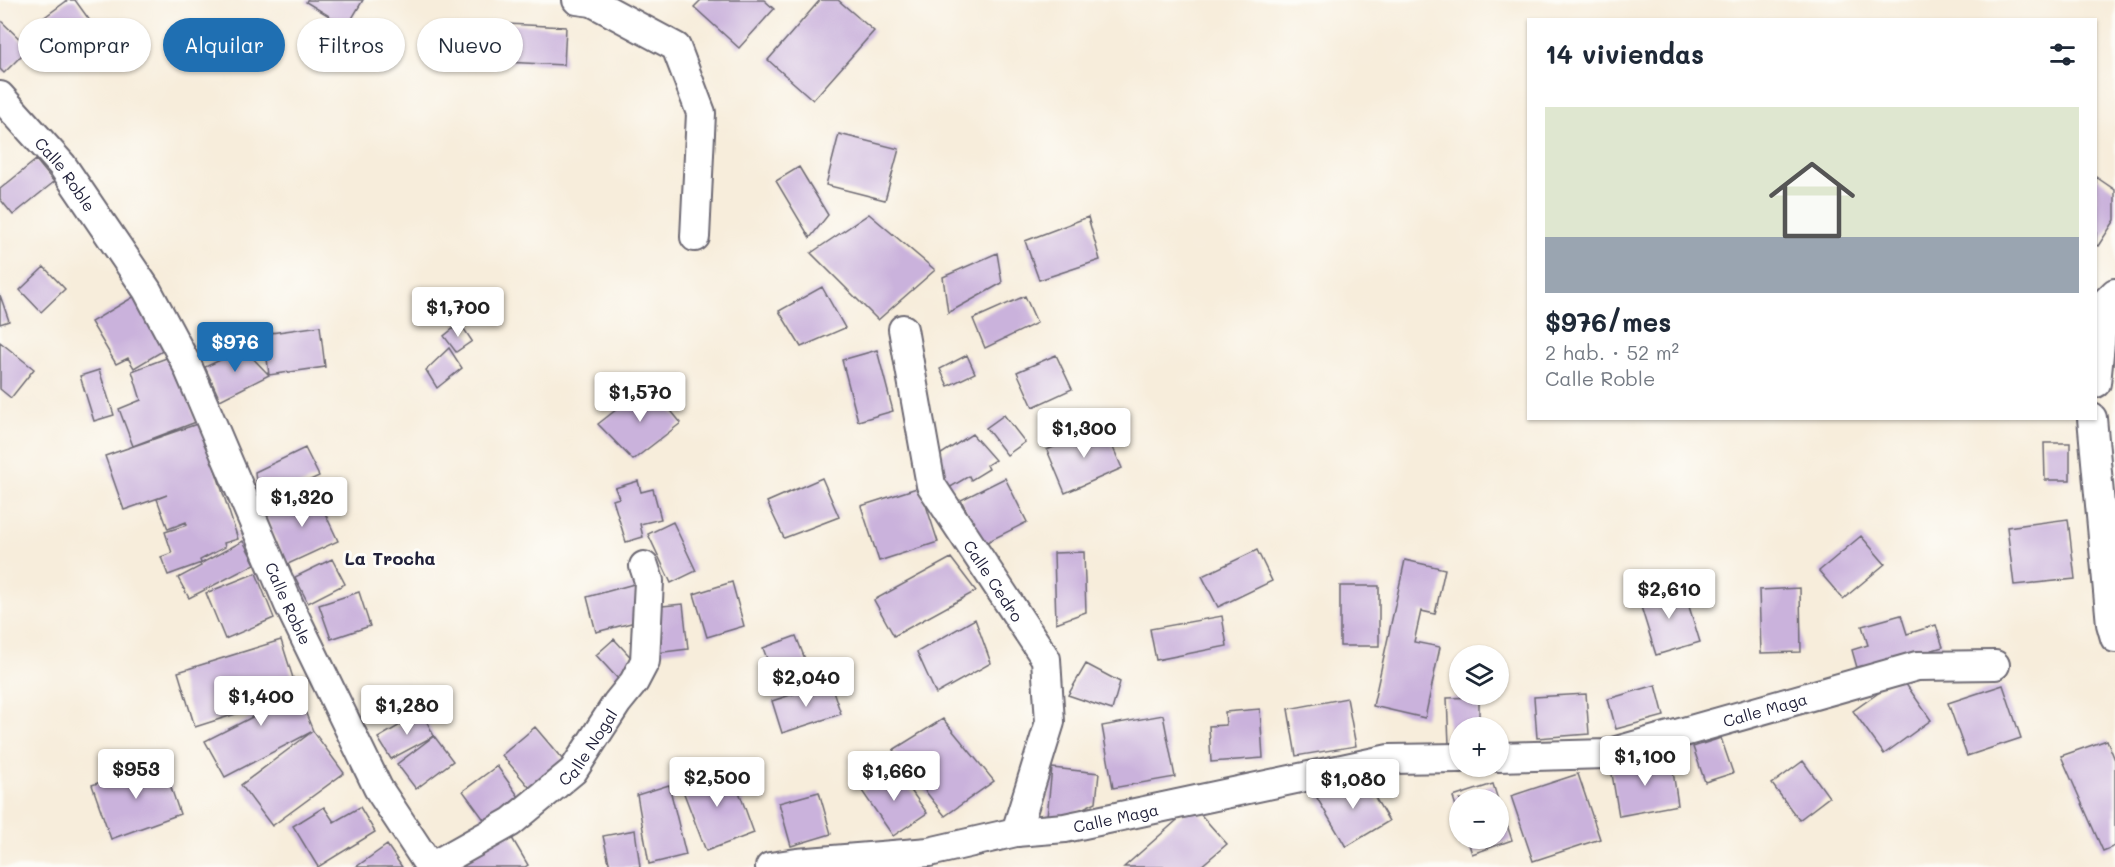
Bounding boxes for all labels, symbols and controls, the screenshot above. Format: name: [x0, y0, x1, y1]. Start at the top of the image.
chip: Comprar: [18, 18, 151, 72]
chip: Alquilar: [163, 18, 285, 72]
chip: Filtros: [297, 18, 405, 72]
chip: Nuevo: [417, 18, 523, 72]
text: 14 viviendas: [1545, 37, 1704, 71]
icon: filters: [2046, 38, 2079, 71]
street label: Calle Roble: [31, 132, 101, 215]
icon: home: [1758, 146, 1866, 254]
pin: $1,700: [409, 287, 507, 338]
text: $1,700: [426, 293, 490, 319]
text: $976/mes: [1545, 305, 1671, 339]
pin: $976: [199, 322, 271, 373]
text: $976: [211, 328, 259, 354]
text: 2 hab. · 52 m²: [1545, 339, 1679, 365]
text: Calle Roble: [1545, 365, 1655, 391]
pin: $1,570: [591, 372, 689, 423]
text: $1,570: [608, 378, 672, 404]
pin: $1,300: [1035, 408, 1133, 459]
text: $1,300: [1051, 414, 1117, 440]
pin: $1,320: [253, 477, 351, 528]
text: $1,320: [270, 483, 334, 509]
street label: Calle Cedro: [960, 536, 1029, 625]
district label: La Trocha: [344, 546, 436, 570]
street label: Calle Roble: [261, 559, 317, 648]
pin: $2,610: [1620, 569, 1718, 620]
text: $2,610: [1637, 575, 1701, 601]
map controls: [1449, 645, 1509, 849]
button: layers: [1449, 645, 1509, 705]
pin: $2,040: [757, 657, 855, 708]
text: $2,040: [772, 663, 840, 689]
pin: $1,400: [212, 676, 310, 727]
text: $1,400: [228, 682, 294, 708]
pin: $1,280: [358, 685, 456, 736]
street label: Calle Maga: [1720, 687, 1809, 731]
text: $1,280: [375, 691, 439, 717]
street label: Calle Nogal: [553, 704, 621, 790]
button: +: [1449, 717, 1509, 777]
pin: $1,100: [1596, 736, 1694, 787]
text: $1,100: [1614, 742, 1676, 768]
pin: $953: [100, 749, 172, 800]
pin: $1,660: [845, 751, 943, 802]
text: $953: [112, 755, 160, 781]
pin: $2,500: [668, 757, 766, 808]
text: $1,660: [862, 757, 926, 783]
pin: $1,080: [1304, 759, 1402, 810]
text: $2,500: [683, 763, 751, 789]
text: $1,080: [1320, 765, 1386, 791]
button: −: [1449, 789, 1509, 849]
street label: Calle Maga: [1071, 798, 1160, 836]

